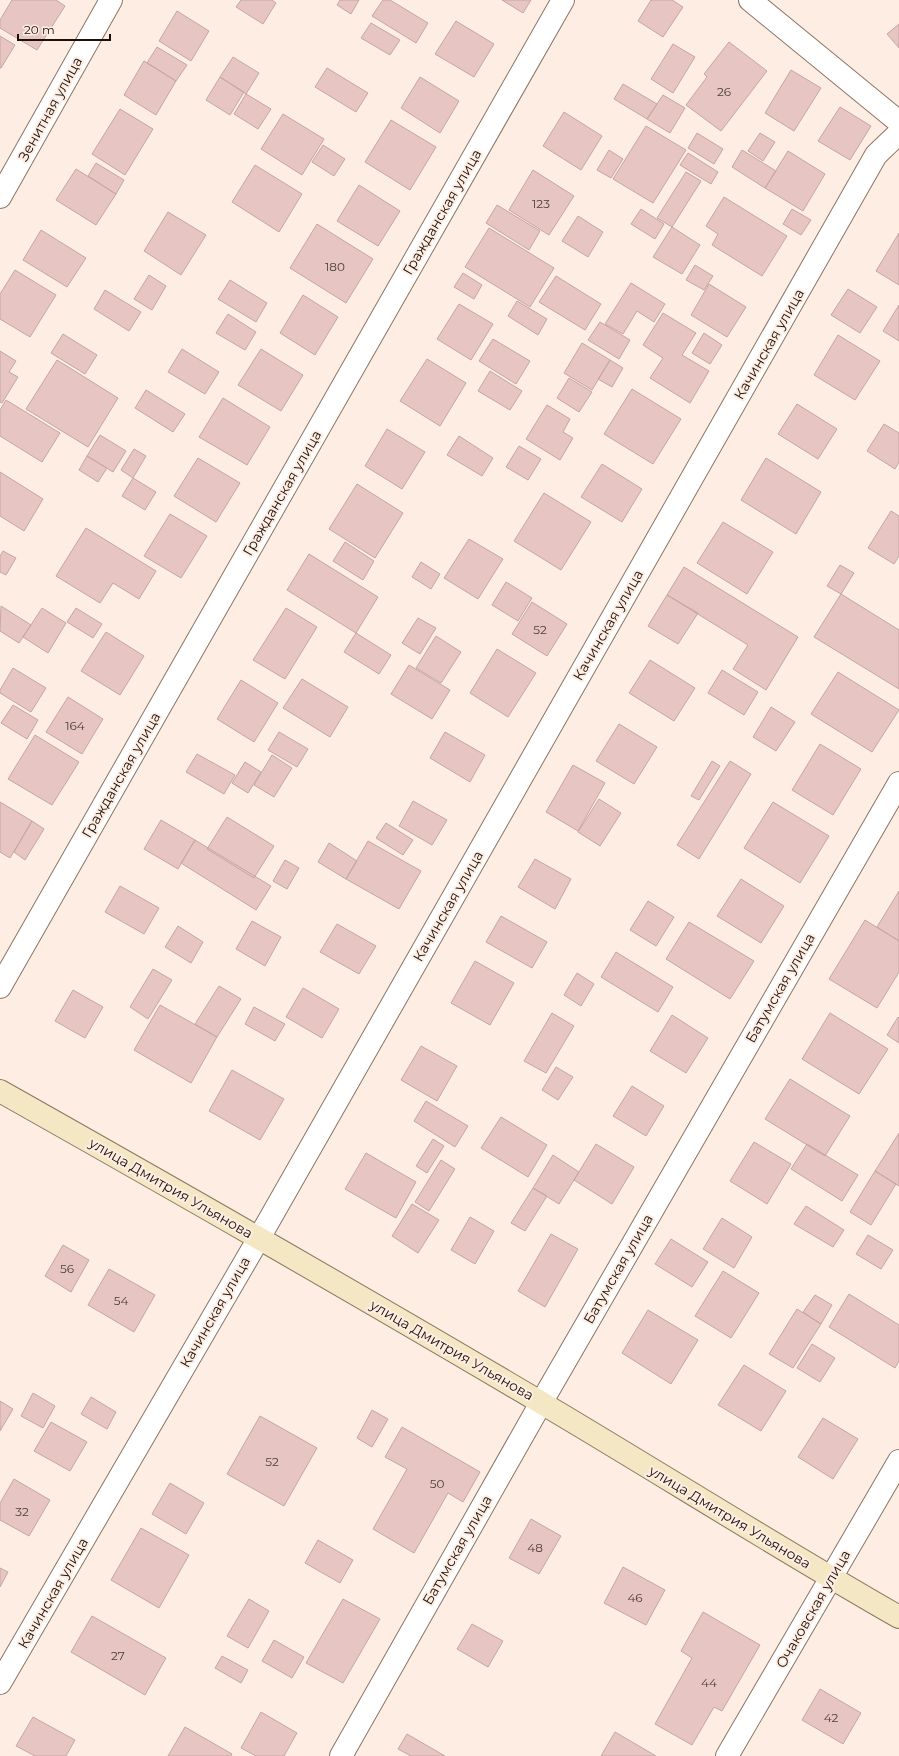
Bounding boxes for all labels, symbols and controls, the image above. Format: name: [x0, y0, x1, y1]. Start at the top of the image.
scale bar: [18, 16, 110, 42]
text: 20 m: [24, 22, 55, 37]
street label: Зенитная улица: [14, 54, 86, 164]
house number: 26: [717, 84, 731, 99]
street label: Гражданская улица: [399, 146, 485, 278]
house number: 123: [532, 196, 550, 211]
house number: 180: [325, 259, 345, 274]
street label: Качинская улица: [730, 285, 808, 403]
street label: Гражданская улица: [239, 427, 325, 559]
street label: Качинская улица: [569, 566, 647, 684]
house number: 52: [533, 622, 547, 637]
street label: Гражданская улица: [78, 709, 164, 841]
house number: 164: [65, 718, 85, 733]
street label: Качинская улица: [409, 847, 487, 965]
street label: Батумская улица: [741, 930, 819, 1046]
street label: улица Дмитрия Ульянова: [85, 1133, 256, 1242]
street label: Батумская улица: [579, 1211, 657, 1327]
street label: Качинская улица: [176, 1253, 254, 1371]
house number: 56: [60, 1261, 74, 1276]
house number: 54: [114, 1293, 128, 1308]
street label: улица Дмитрия Ульянова: [366, 1295, 537, 1404]
house number: 52: [265, 1454, 279, 1469]
street label: улица Дмитрия Ульянова: [645, 1461, 814, 1573]
house number: 50: [430, 1476, 444, 1491]
street label: Батумская улица: [418, 1492, 496, 1608]
house number: 32: [15, 1504, 29, 1519]
street label: Качинская улица: [14, 1534, 92, 1652]
house number: 48: [527, 1540, 543, 1555]
street label: Очаковская улица: [772, 1547, 854, 1671]
house number: 46: [627, 1590, 643, 1605]
house number: 27: [111, 1648, 125, 1663]
house number: 44: [701, 1675, 717, 1690]
house number: 42: [824, 1710, 839, 1725]

